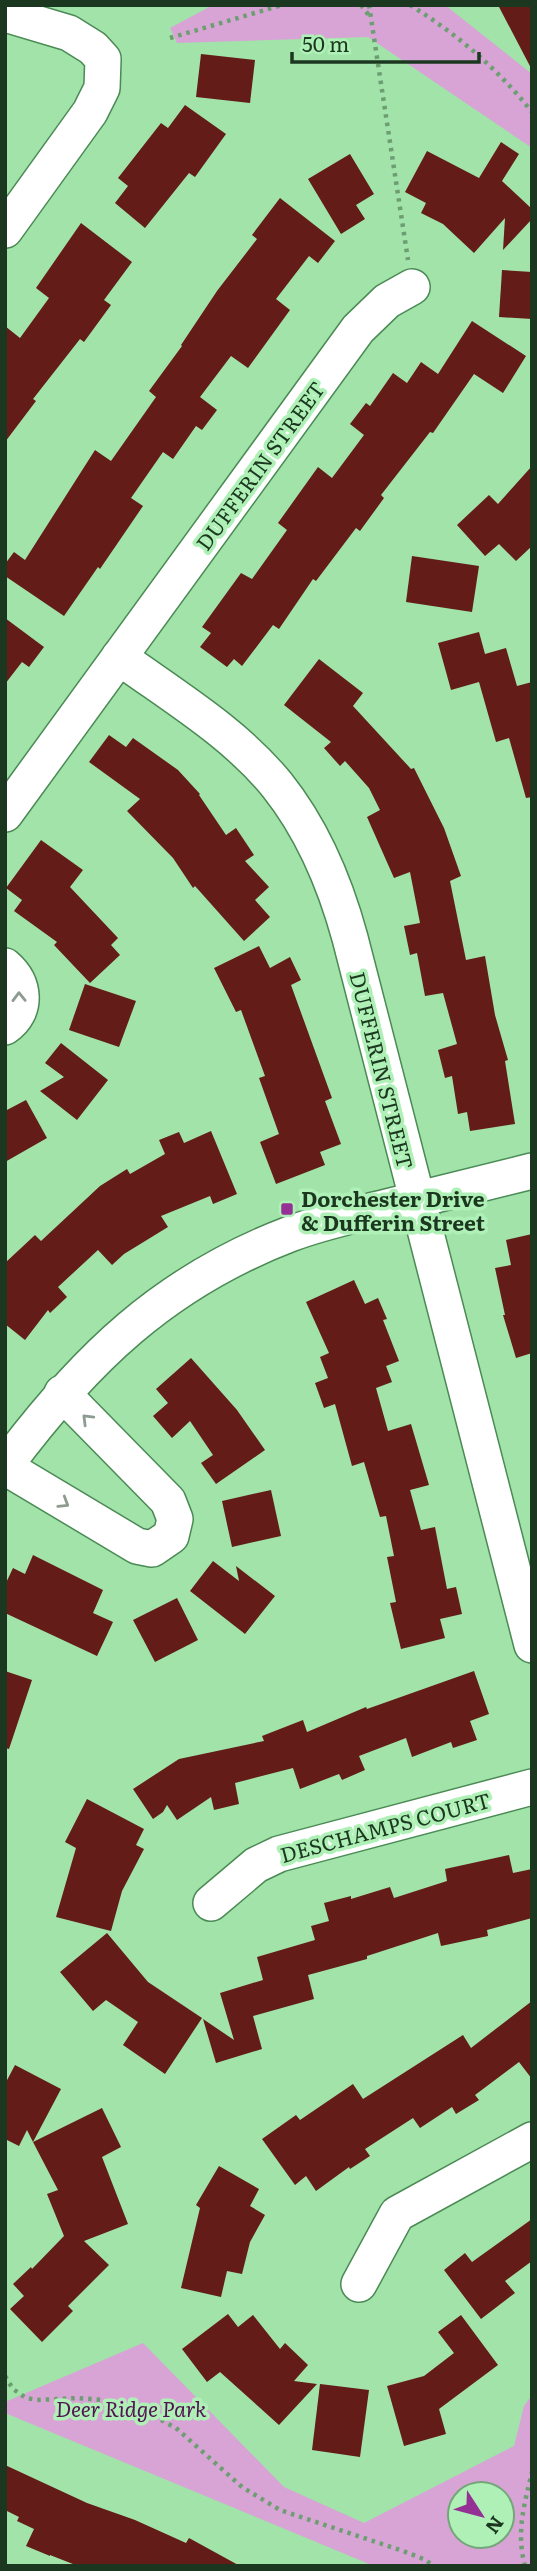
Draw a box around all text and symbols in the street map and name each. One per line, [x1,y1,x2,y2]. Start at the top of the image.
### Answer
scale bar [292,21,479,65]
text: 50 m [302,27,349,58]
street label: DUFFERIN STREET [187,374,331,556]
street label: DUFFERIN STREET [343,968,423,1172]
one-way arrow [11,991,27,1002]
place label: Dorchester Drive & Dufferin Street [301,1182,486,1237]
marker: Dorchester Drive & Dufferin Street [279,1201,295,1217]
one-way arrow [83,1414,96,1427]
one-way arrow [56,1494,69,1507]
street label: DESCHAMPS COURT [276,1783,494,1869]
park label: Deer Ridge Park [55,2392,207,2423]
north arrow [446,2480,516,2550]
text: N [480,2511,512,2540]

